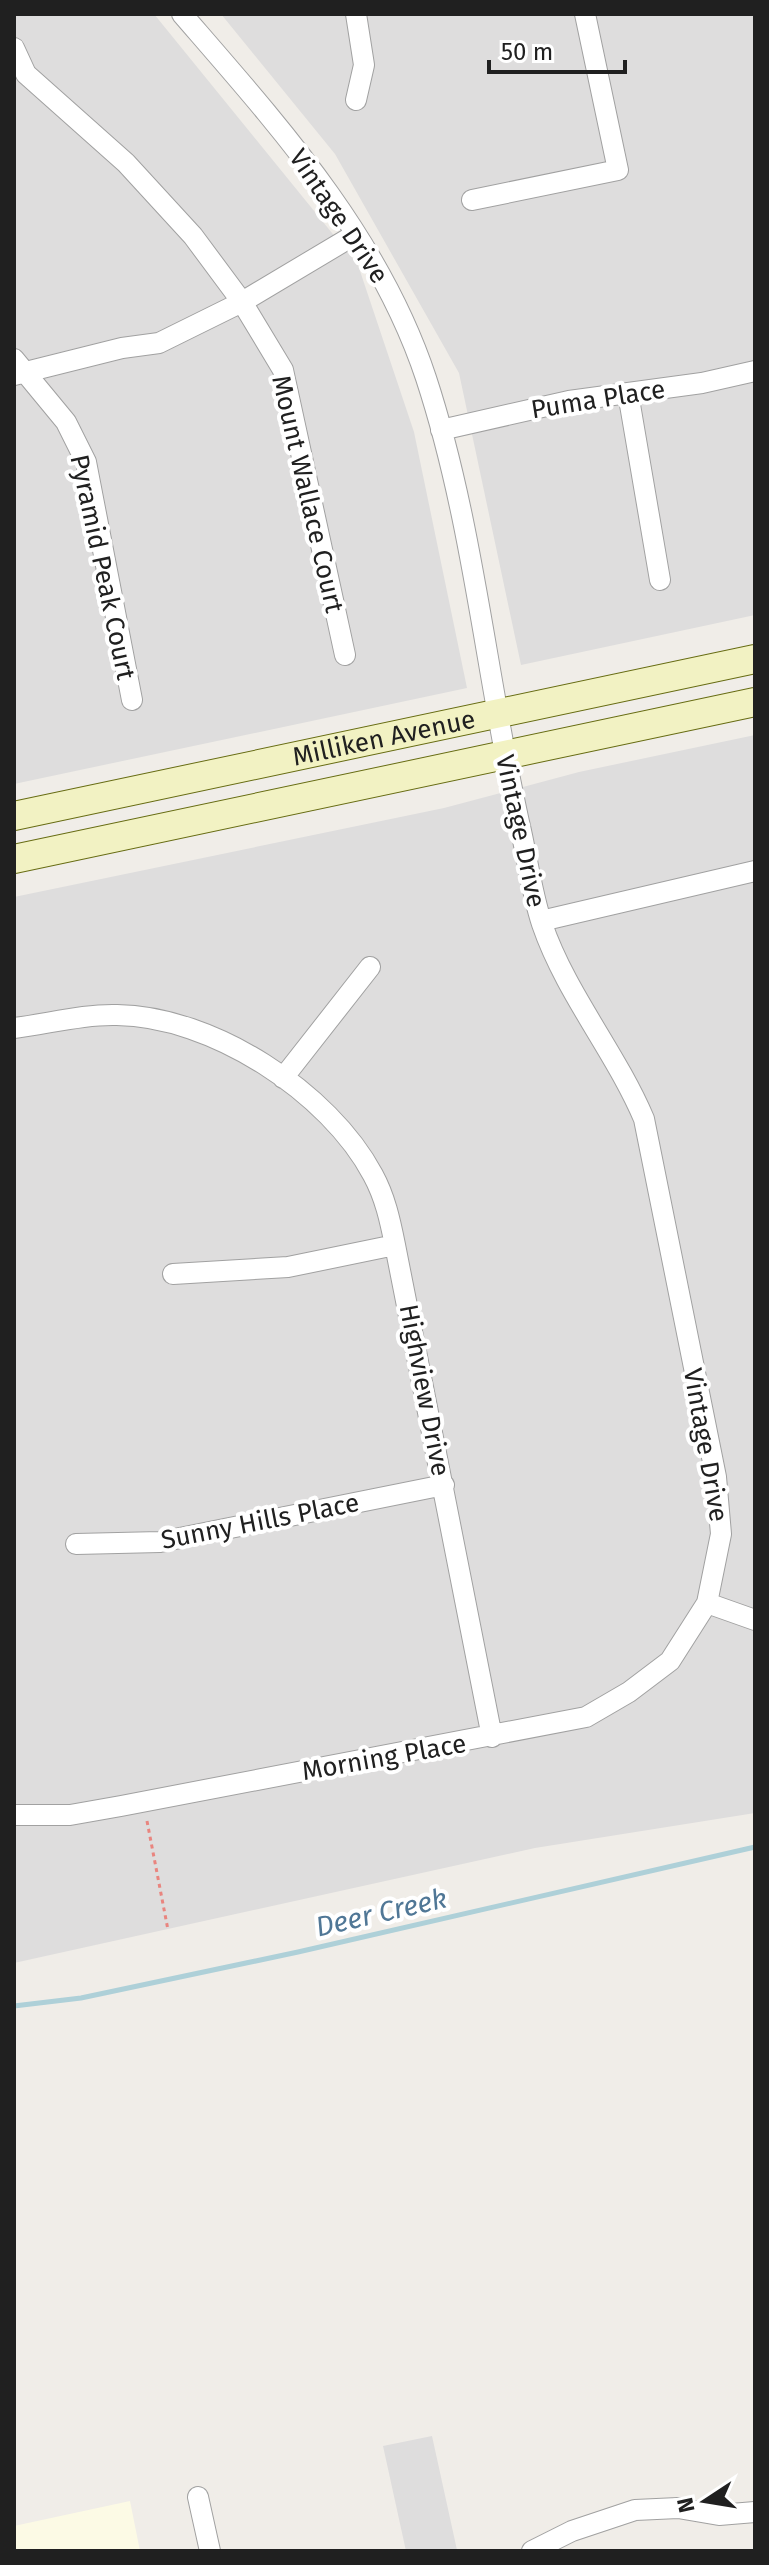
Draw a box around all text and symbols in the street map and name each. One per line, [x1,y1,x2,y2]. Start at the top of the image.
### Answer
scale bar [489,24,625,74]
text: 50 m [501,38,553,66]
street label: Vintage Drive [282,143,395,289]
street label: Mount Wallace Court [265,372,350,616]
street label: Puma Place [529,374,667,425]
street label: Pyramid Peak Court [63,452,142,683]
street label: Milliken Avenue [290,704,478,773]
street label: Vintage Drive [489,752,552,910]
street label: Highview Drive [393,1302,456,1479]
street label: Vintage Drive [677,1366,734,1524]
street label: Sunny Hills Place [158,1487,362,1556]
street label: Morning Place [300,1728,469,1787]
water label: Deer Creek [312,1881,450,1944]
north arrow [665,2461,745,2541]
text: N [671,2495,701,2515]

